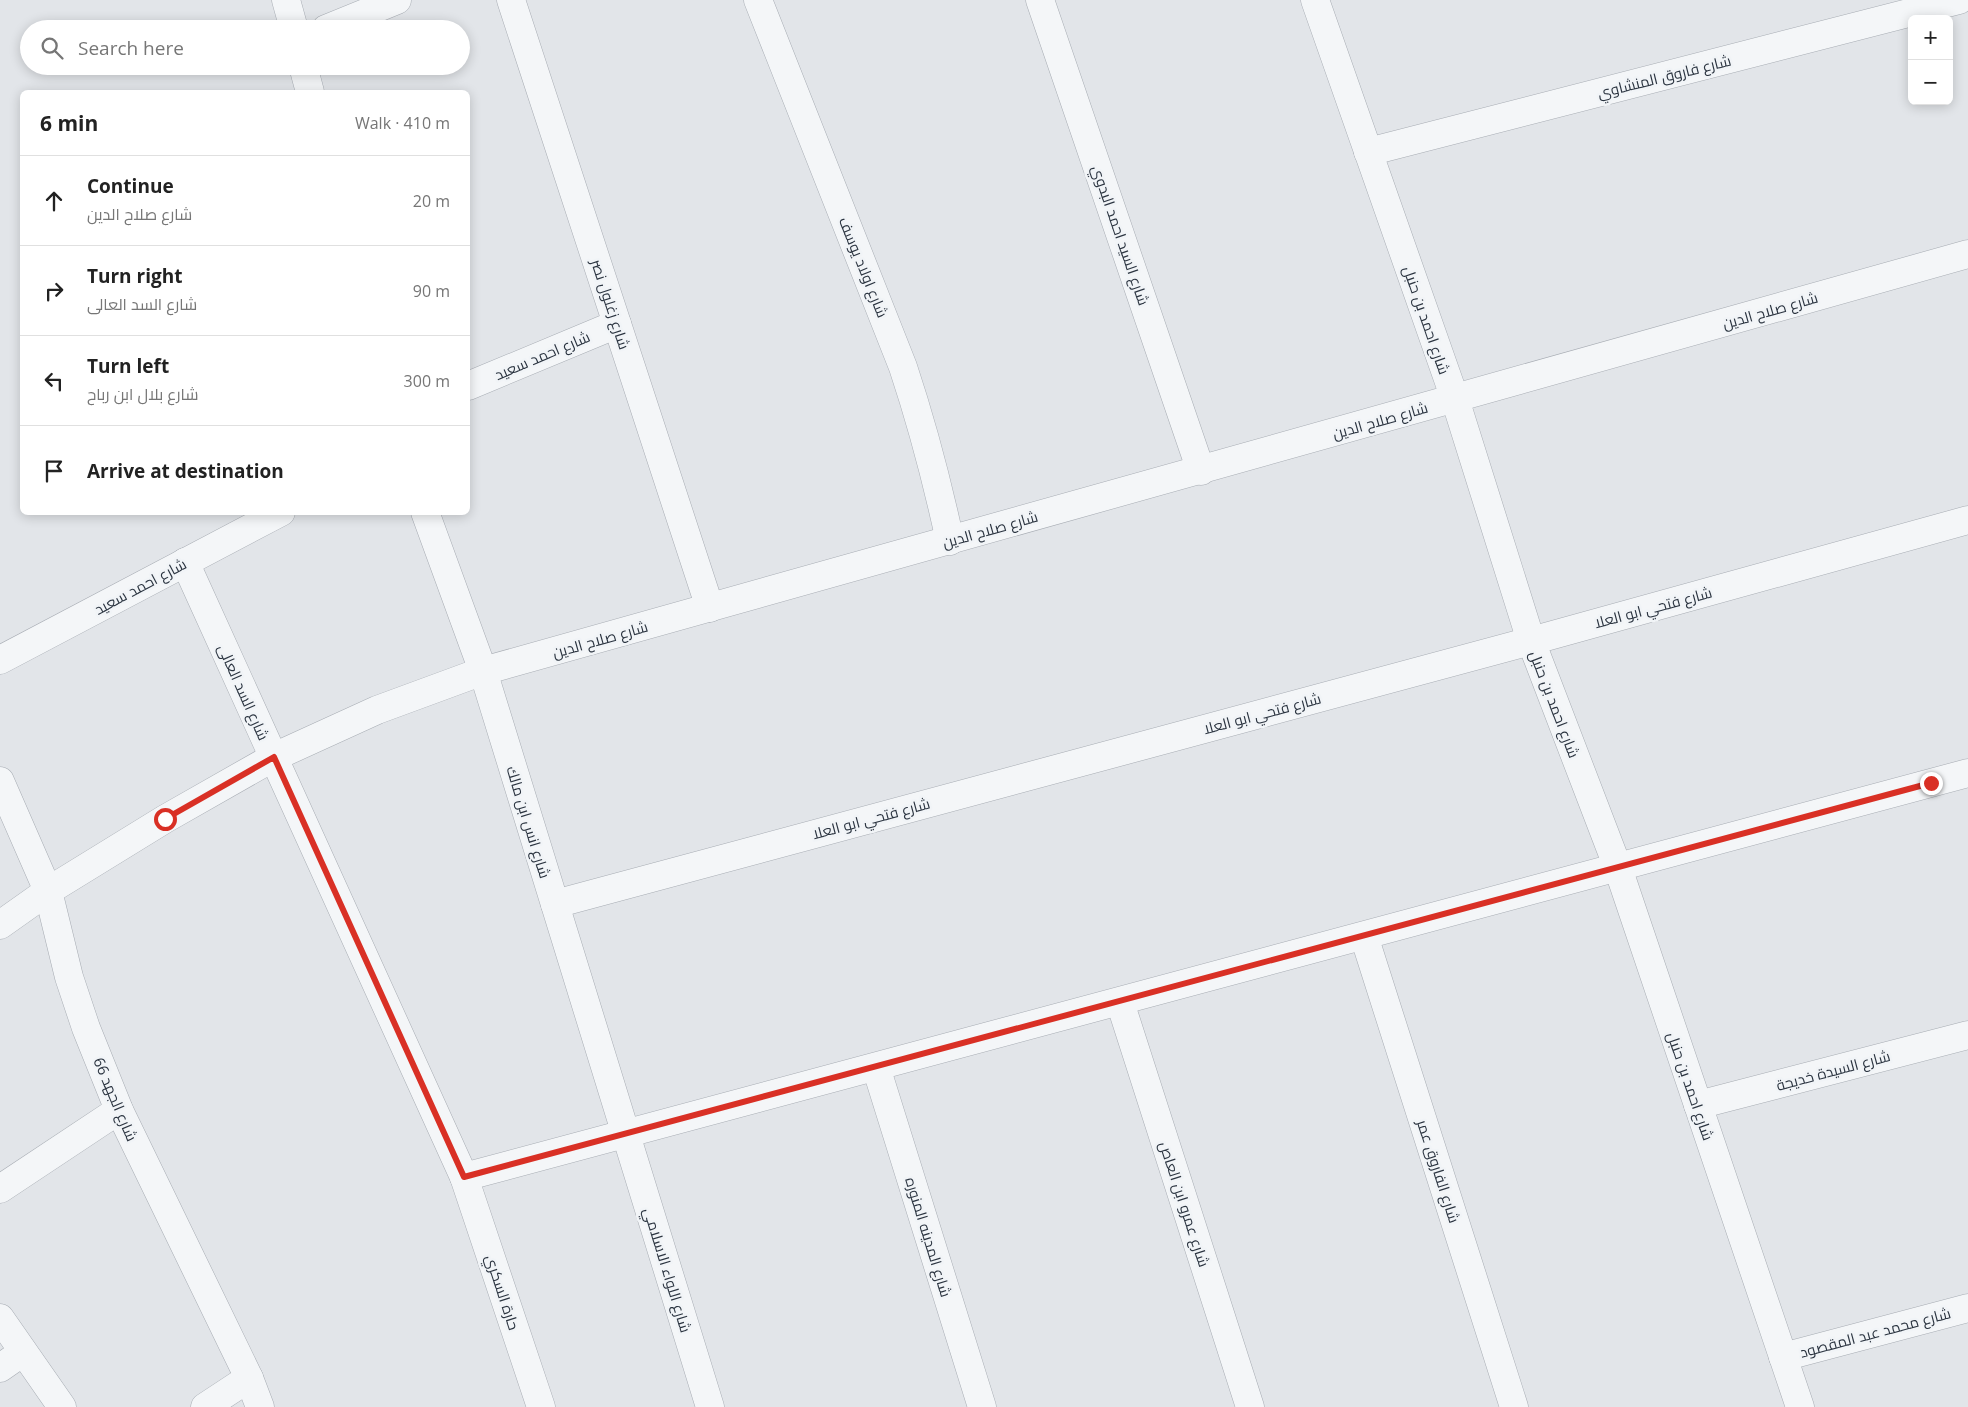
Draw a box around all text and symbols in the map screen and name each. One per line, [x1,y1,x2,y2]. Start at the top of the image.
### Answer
map controls [1908,15,1953,105]
button: + [1908,15,1953,60]
search box [20,20,470,75]
icon: search [38,34,66,62]
text: Search here [78,35,184,61]
street label: شارع فاروق المنشاوي [1595,50,1734,105]
button: − [1908,60,1953,105]
text: 6 min [40,109,98,137]
text: Walk · 410 m [355,112,450,134]
street label: شارع السيد احمد البدوي [1085,162,1154,309]
text: Continue [87,173,174,199]
icon: ahead [40,187,68,215]
text: 20 m [413,190,450,212]
text: شارع صلاح الدين [87,203,192,225]
street label: شارع اولاد يوسف [833,214,893,321]
street label: شارع زغلول نصر [585,255,635,352]
text: Turn right [87,263,182,289]
street label: شارع احمد بن حنبل [1397,263,1455,378]
icon: right [40,277,68,305]
text: 90 m [413,280,450,302]
street label: شارع صلاح الدين [1720,287,1821,335]
text: شارع السد العالى [87,293,197,315]
street label: شارع احمد سعيد [491,326,594,386]
text: Turn left [87,353,169,379]
icon: left [40,367,68,395]
text: 300 m [404,370,450,392]
text: شارع بلال ابن رباح [87,383,198,405]
street label: شارع صلاح الدين [1330,397,1431,445]
icon: arrive [40,457,68,485]
text: Arrive at destination [87,458,284,484]
street label: شارع صلاح الدين [940,506,1041,554]
street label: شارع احمد سعيد [90,553,191,620]
street label: شارع فتحي ابو العلا [1592,582,1715,635]
street label: شارع صلاح الدين [550,616,651,664]
street label: شارع السد العالى [212,641,274,744]
street label: شارع احمد بن حنبل [1523,647,1585,761]
street label: شارع فتحي ابو العلا [1201,688,1324,741]
street label: شارع انس ابن مالك [501,763,556,881]
route end [1920,772,1943,795]
street label: شارع فتحي ابو العلا [810,793,933,846]
route start [154,808,177,831]
street label: شارع احمد بن حنبل [1661,1029,1719,1144]
street label: شارع السيدة خديجة [1774,1045,1893,1097]
street label: شارع الجهد 66 [88,1054,143,1145]
street label: شارع الفاروق عمر [1411,1116,1465,1226]
street label: شارع عمرو ابن العاص [1153,1139,1215,1270]
street label: شارع المدينه المنوره [899,1175,957,1300]
street label: شارع اللواء الاسلامي [637,1205,697,1336]
street label: حارة السكري [479,1252,525,1333]
street label: شارع محمد عبد المقصود [1797,1302,1953,1364]

